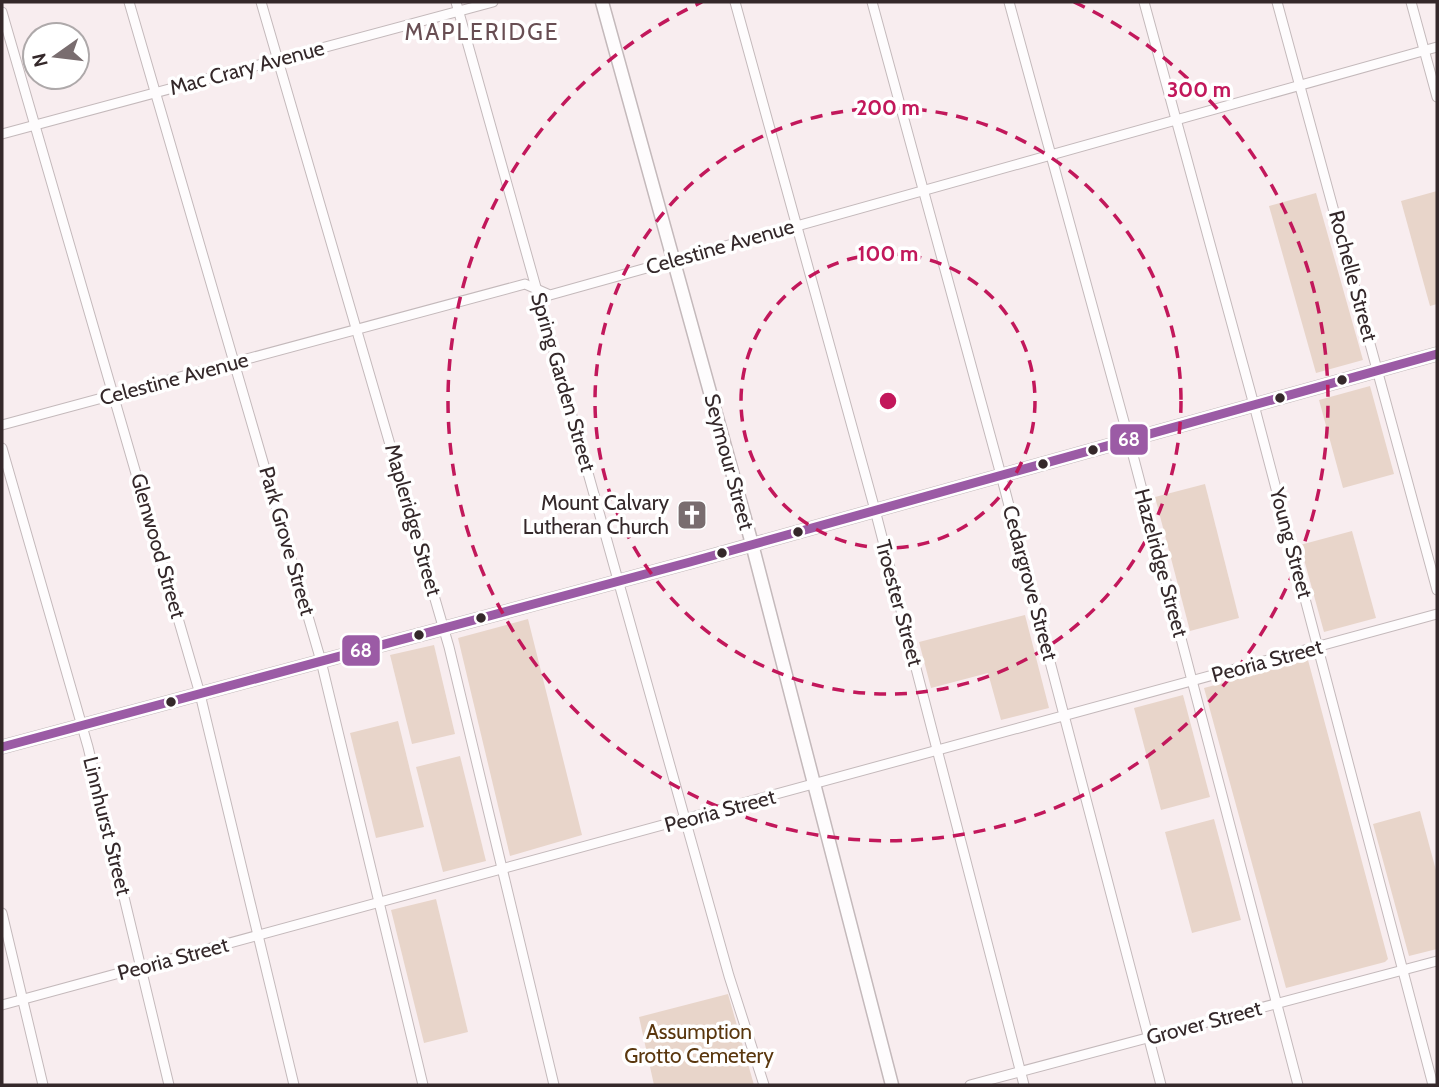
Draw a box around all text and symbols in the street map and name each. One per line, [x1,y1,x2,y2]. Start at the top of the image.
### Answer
district label: MAPLERIDGE [405,18,559,46]
north arrow [21,21,91,91]
street label: Mac Crary Avenue [167,35,327,100]
text: N [27,51,53,69]
text: 300 m [1167,77,1231,102]
text: 200 m [856,95,920,120]
street label: Rochelle Street [1324,208,1383,344]
street label: Celestine Avenue [643,213,797,280]
text: 100 m [858,241,918,266]
street label: Spring Garden Street [526,289,601,474]
street label: Celestine Avenue [97,347,251,410]
unlabelled marker [1335,373,1349,387]
centre of rings [876,389,900,413]
street label: Seymour Street [699,391,760,533]
unlabelled marker [1273,391,1287,405]
line badge: 68 [1109,423,1149,456]
text: 68 [1118,428,1140,451]
street label: Mapleridge Street [380,441,447,599]
unlabelled marker [1086,443,1100,457]
unlabelled marker [1036,457,1050,471]
street label: Park Grove Street [254,463,321,618]
street label: Glenwood Street [126,470,191,621]
street label: Young Street [1264,484,1318,601]
street label: Hazelridge Street [1130,486,1193,640]
place label: Mount Calvary Lutheran Church [523,490,669,539]
church icon: Mount Calvary Lutheran Church [675,498,709,532]
street label: Cedargrove Street [998,503,1063,663]
unlabelled marker [791,525,805,539]
street label: Troester Street [871,537,928,669]
unlabelled marker [715,546,729,560]
unlabelled marker [474,611,488,625]
unlabelled marker [412,628,426,642]
line badge: 68 [341,634,381,667]
street label: Peoria Street [1209,634,1325,687]
text: 68 [350,639,372,662]
unlabelled marker [164,695,178,709]
street label: Linnhurst Street [78,754,137,898]
street label: Peoria Street [662,784,778,837]
street label: Peoria Street [115,932,231,985]
street label: Grover Street [1144,995,1264,1050]
park label: Assumption Grotto Cemetery [624,1019,774,1068]

